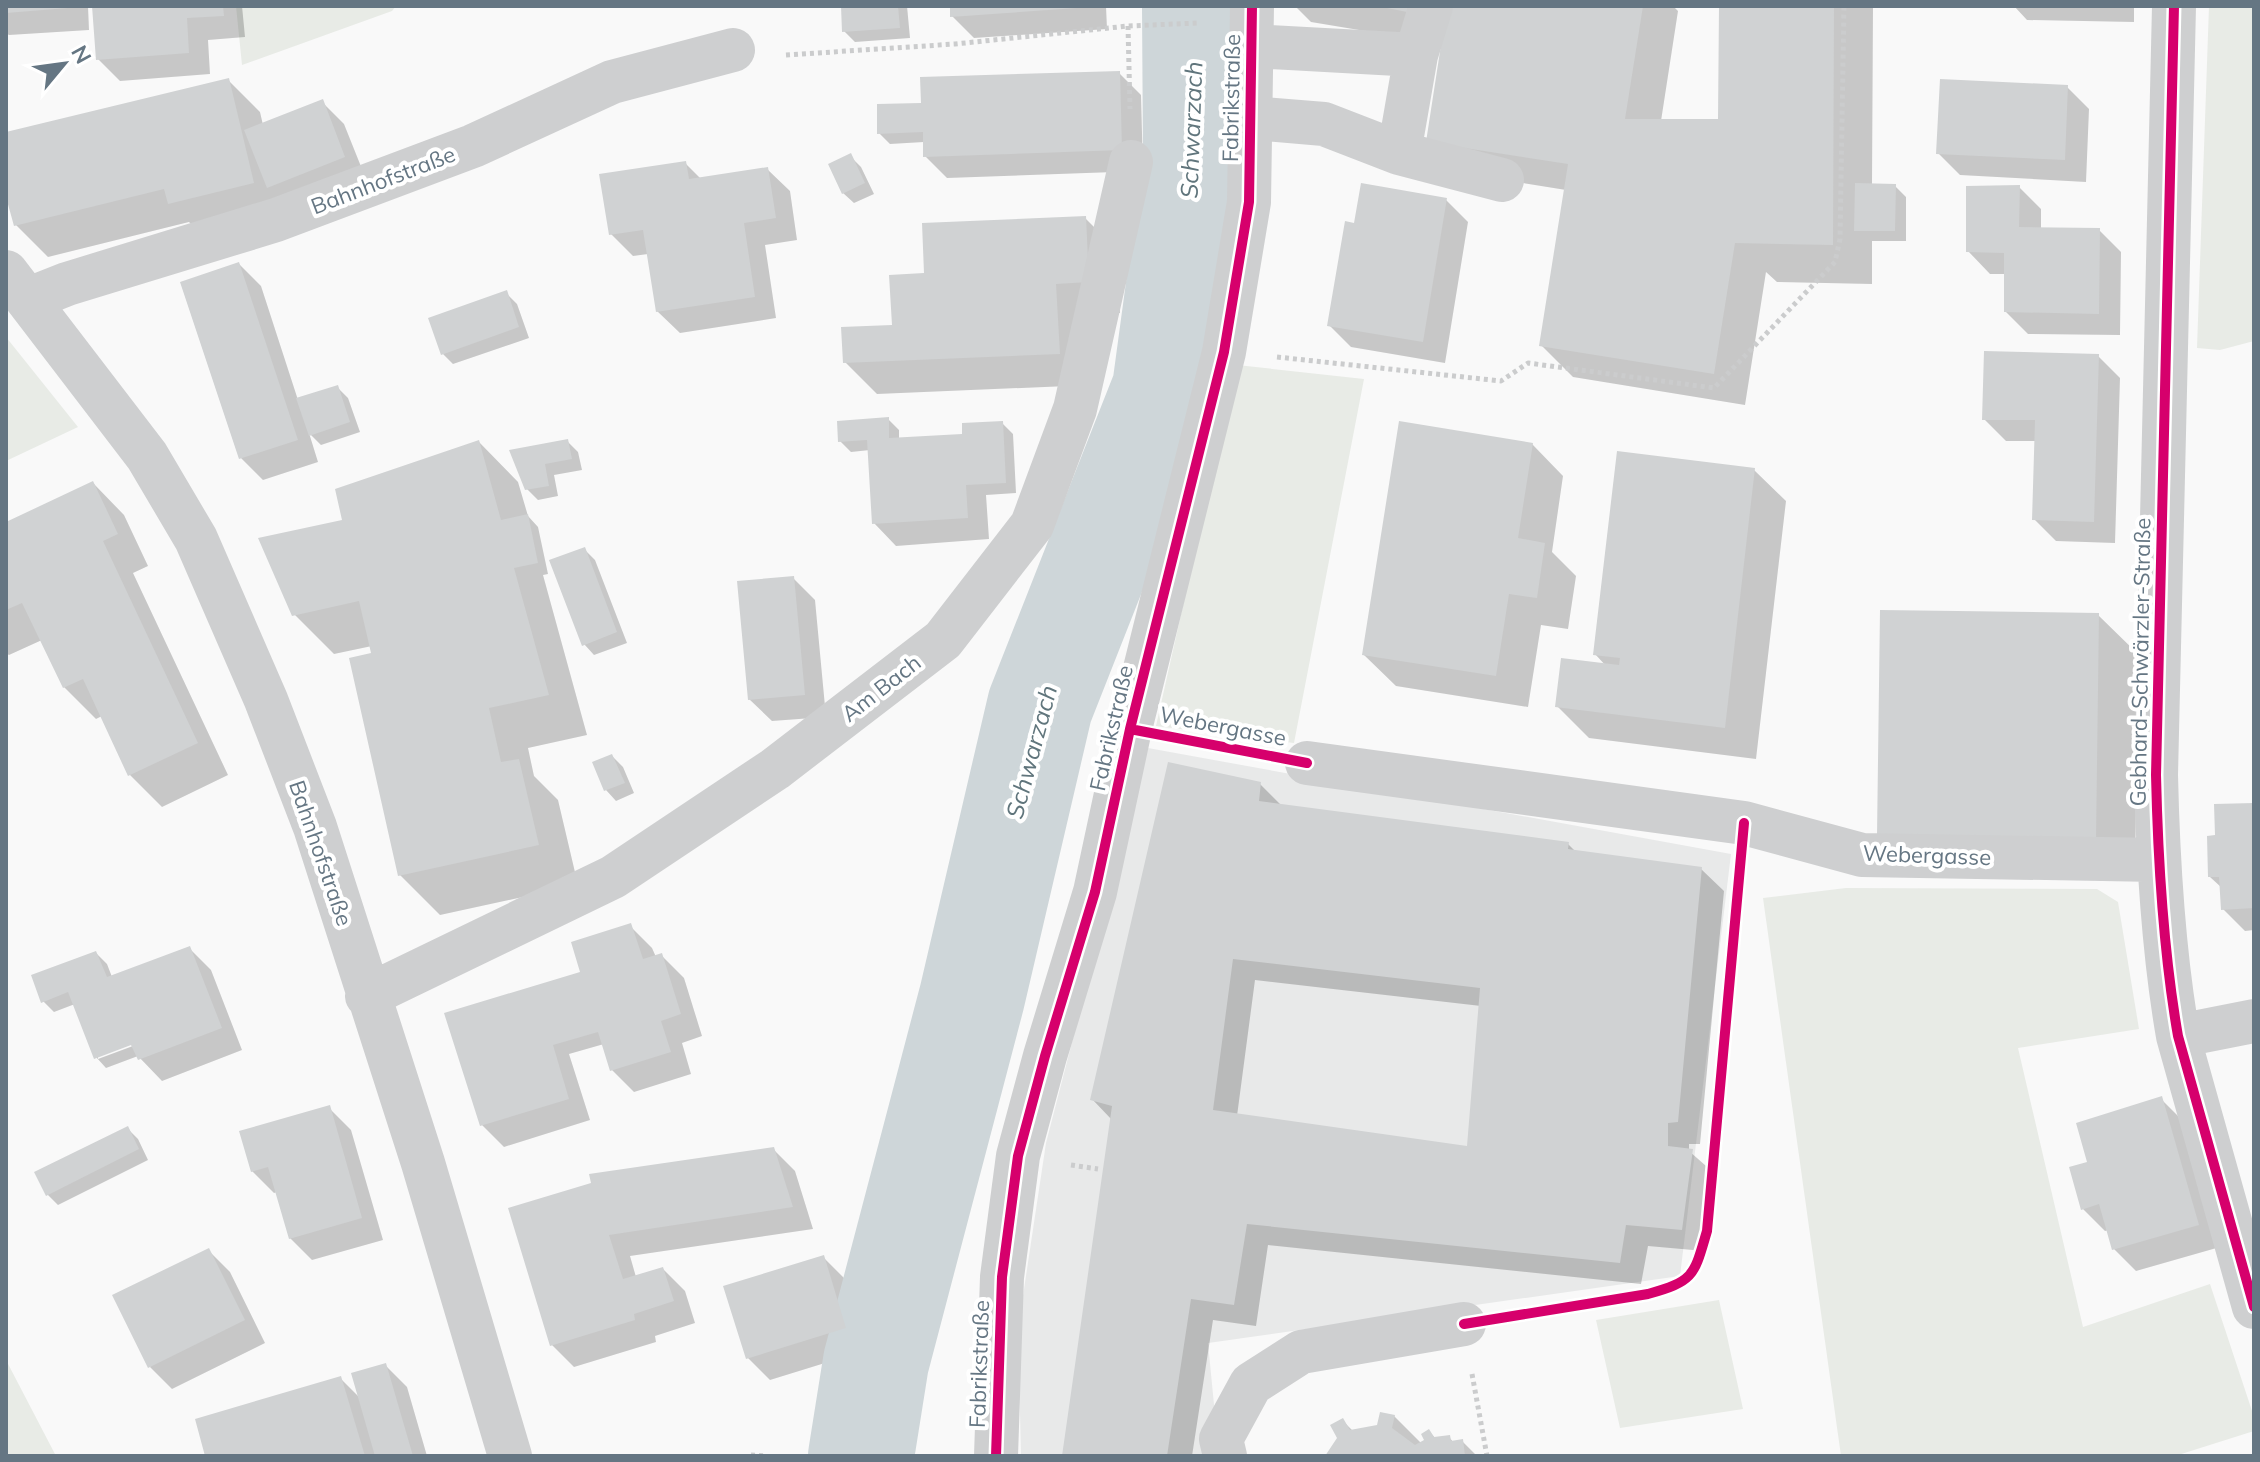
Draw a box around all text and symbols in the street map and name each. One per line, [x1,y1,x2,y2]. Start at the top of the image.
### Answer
north arrow [24,24,104,104]
street label: Fabrikstraße [1216,34,1246,162]
text: N [65,40,98,68]
water label: Schwarzach [1174,61,1208,199]
street label: Bahnhofstraße [307,140,459,220]
street label: Gebhard-Schwärzler-Straße [2123,518,2157,806]
street label: Am Bach [836,648,926,728]
street label: Fabrikstraße [1083,662,1139,794]
water label: Schwarzach [999,682,1063,822]
street label: Webergasse [1157,700,1289,752]
street label: Bahnhofstraße [283,777,359,929]
street label: Webergasse [1862,839,1992,871]
street label: Fabrikstraße [963,1299,995,1429]

